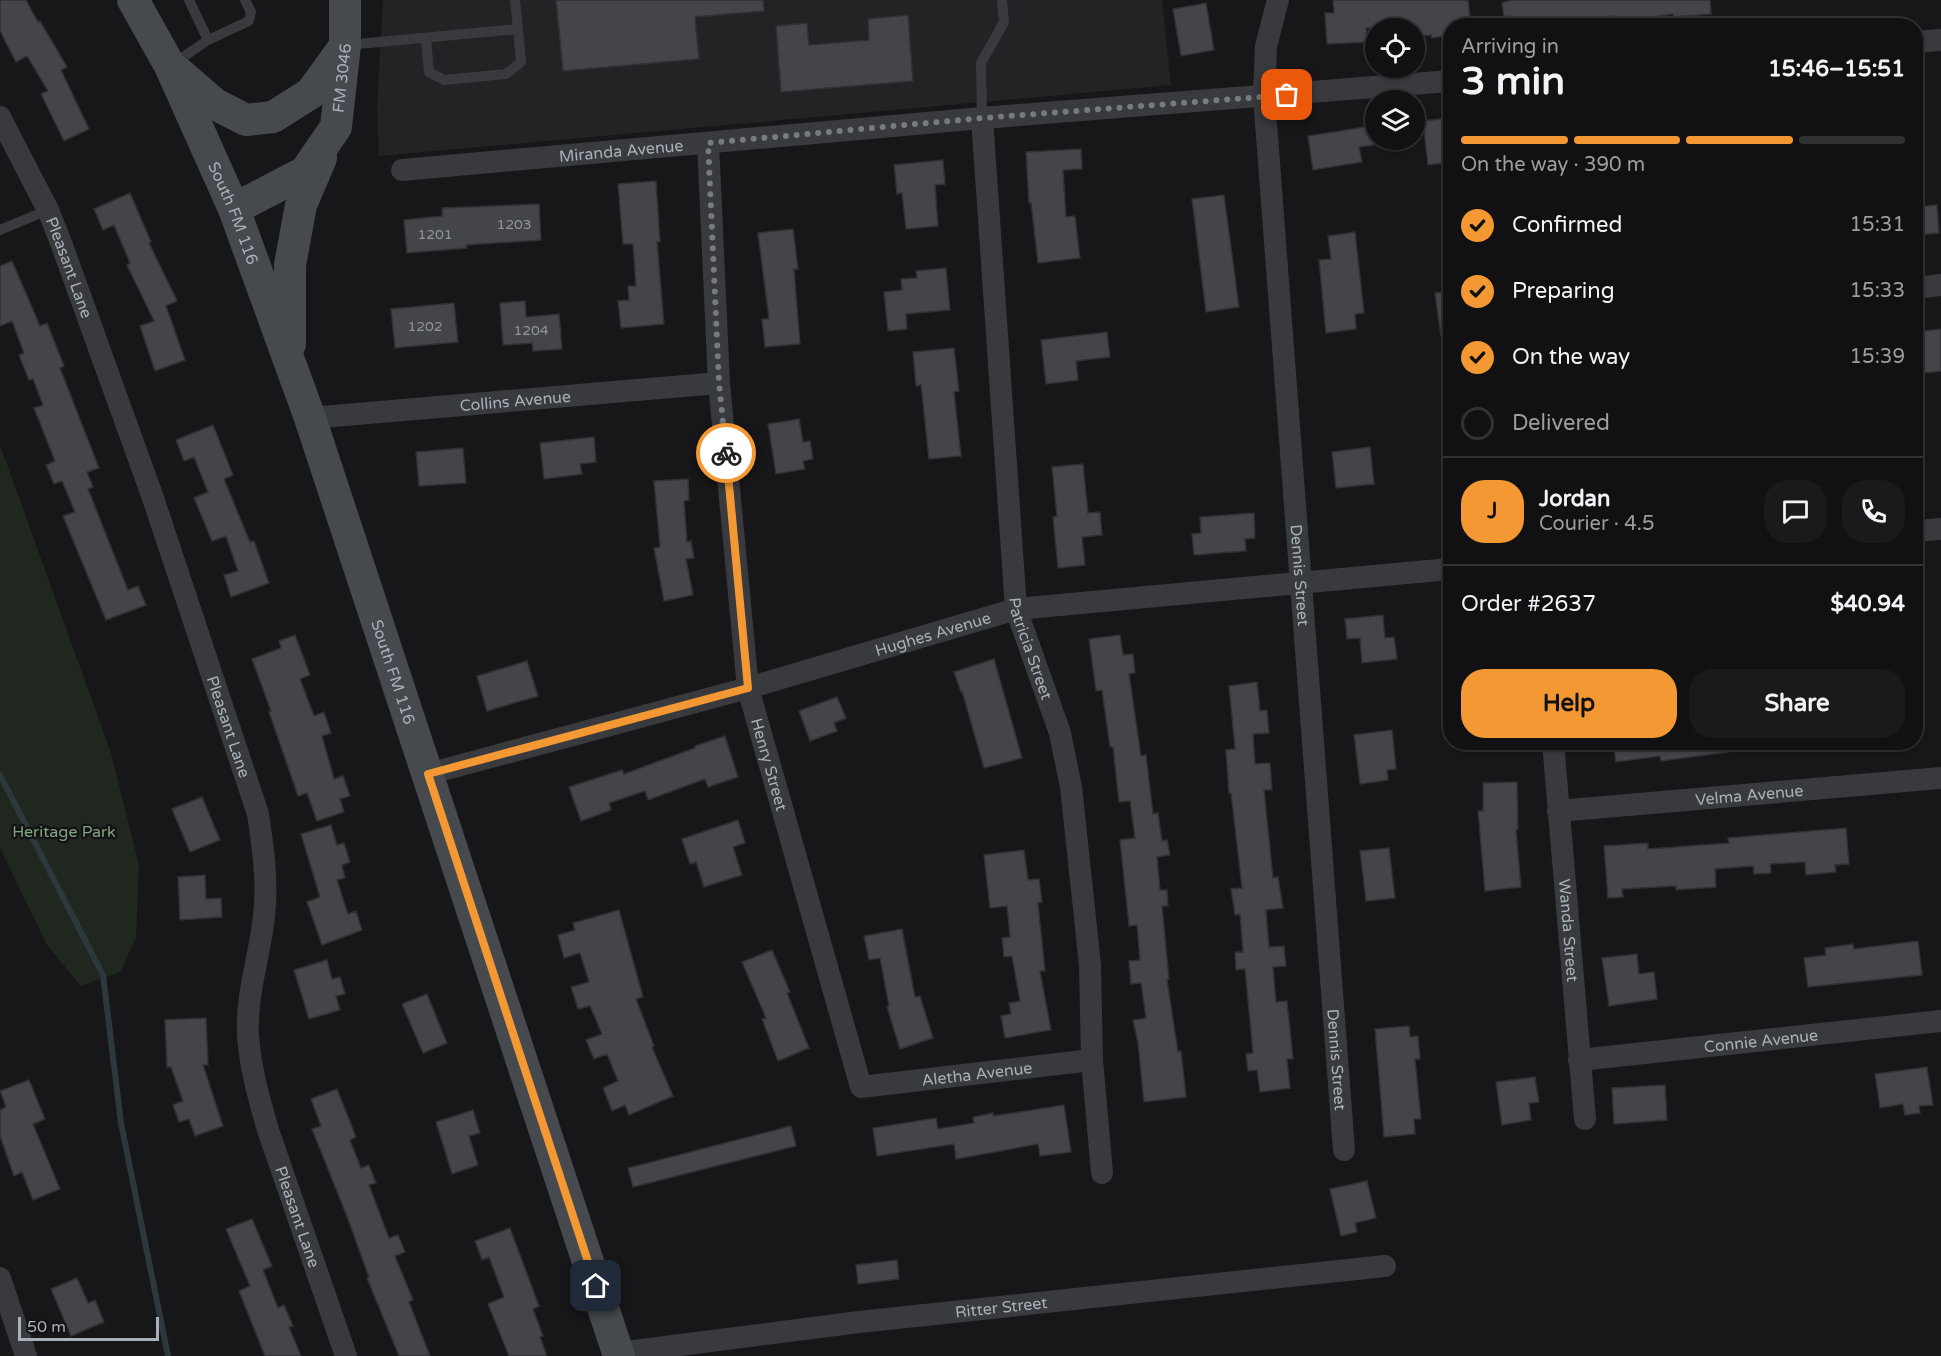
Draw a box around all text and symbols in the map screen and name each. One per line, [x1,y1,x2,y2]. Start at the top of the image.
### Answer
map controls [1365,18,1425,150]
button: locate [1365,18,1425,78]
text: Arriving in [1461,35,1559,59]
street label: FM 3046 [329,42,356,114]
text: 15:46–15:51 [1768,56,1905,82]
text: 3 min [1461,58,1565,105]
pin [1261,69,1312,120]
icon: bag [1270,78,1303,111]
button: layers [1365,90,1425,150]
street label: Miranda Avenue [558,136,684,167]
text: On the way · 390 m [1461,153,1645,177]
street label: South FM 116 [203,159,262,267]
icon: check [1461,209,1494,242]
text: Confirmed [1512,212,1622,238]
text: 15:31 [1850,213,1905,237]
street label: Pleasant Lane [41,214,96,321]
house number: 1203 [496,216,532,233]
house number: 1201 [417,226,453,243]
icon: check [1461,275,1494,308]
text: Preparing [1512,278,1615,304]
text: 15:33 [1850,279,1905,303]
house number: 1202 [407,318,443,335]
house number: 1204 [513,322,549,339]
icon: check [1461,341,1494,374]
text: On the way [1512,344,1630,370]
text: 15:39 [1850,345,1905,369]
street label: Collins Avenue [459,387,572,416]
text: Delivered [1512,410,1610,436]
courier [696,423,756,483]
icon: bike [710,437,743,470]
button: chat [1764,480,1827,543]
button: phone [1842,480,1905,543]
text: Jordan [1539,486,1610,512]
text: J [1487,498,1498,524]
text: Courier · 4.5 [1539,512,1654,536]
street label: Dennis Street [1285,524,1313,627]
text: Order #2637 [1461,591,1596,617]
text: $40.94 [1830,591,1905,617]
street label: Patricia Street [1004,597,1056,702]
street label: Hughes Avenue [873,608,993,661]
street label: South FM 116 [366,617,419,727]
button: Help [1461,669,1677,738]
button: Share [1689,669,1905,738]
street label: Pleasant Lane [202,673,254,780]
street label: Henry Street [746,716,791,813]
street label: Velma Avenue [1694,781,1804,810]
park label: Heritage Park [12,822,116,842]
street label: Wanda Street [1554,878,1582,983]
street label: Dennis Street [1322,1008,1350,1111]
street label: Connie Avenue [1703,1025,1819,1057]
street label: Aletha Avenue [921,1058,1033,1091]
street label: Pleasant Lane [270,1164,324,1271]
pin [570,1260,621,1311]
icon: home [579,1269,612,1302]
street label: Ritter Street [954,1293,1048,1323]
scale bar [18,1314,159,1342]
text: 50 m [27,1317,66,1337]

